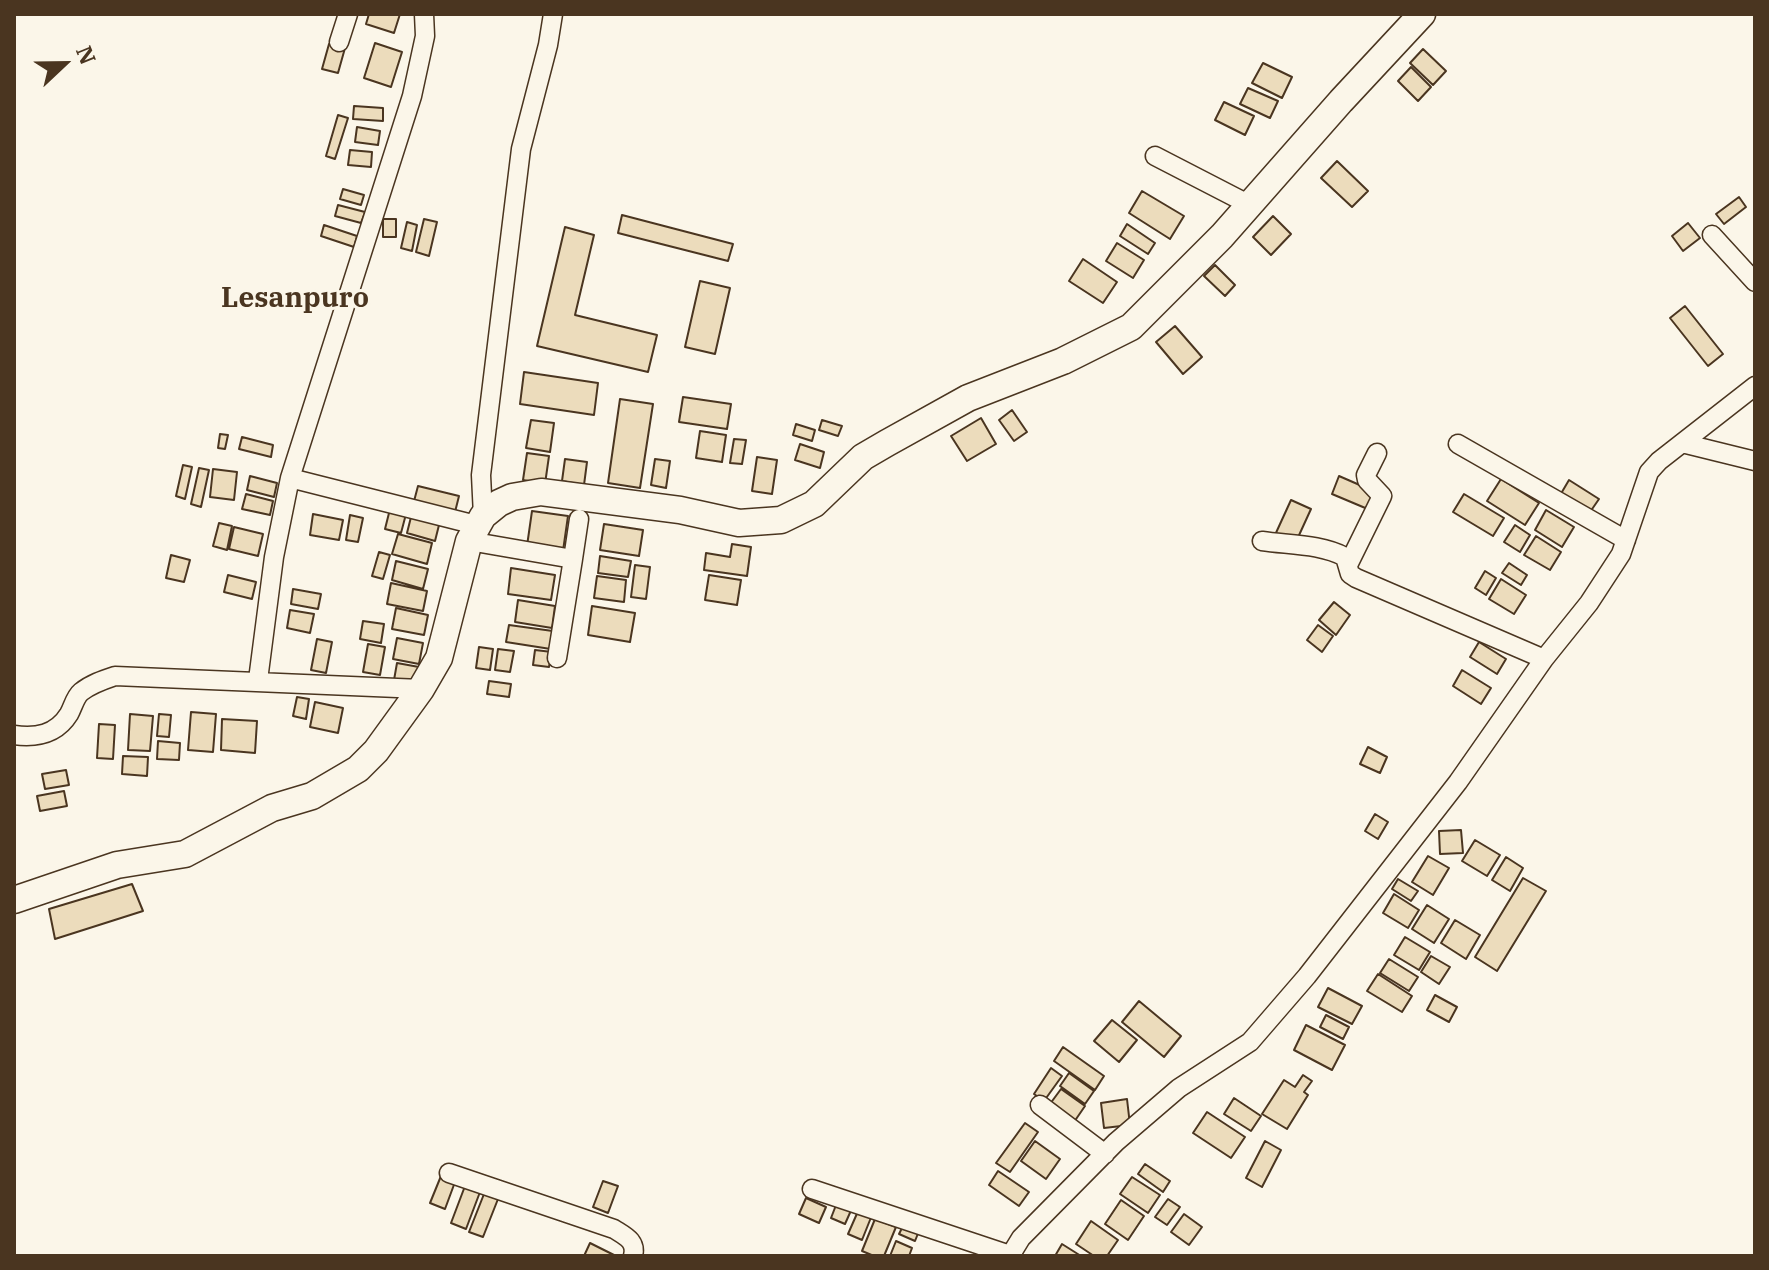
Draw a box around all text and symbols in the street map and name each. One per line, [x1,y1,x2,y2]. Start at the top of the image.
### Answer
north arrow [24,24,104,104]
text: N [70,41,103,68]
district label: Lesanpuro [221,282,369,316]

